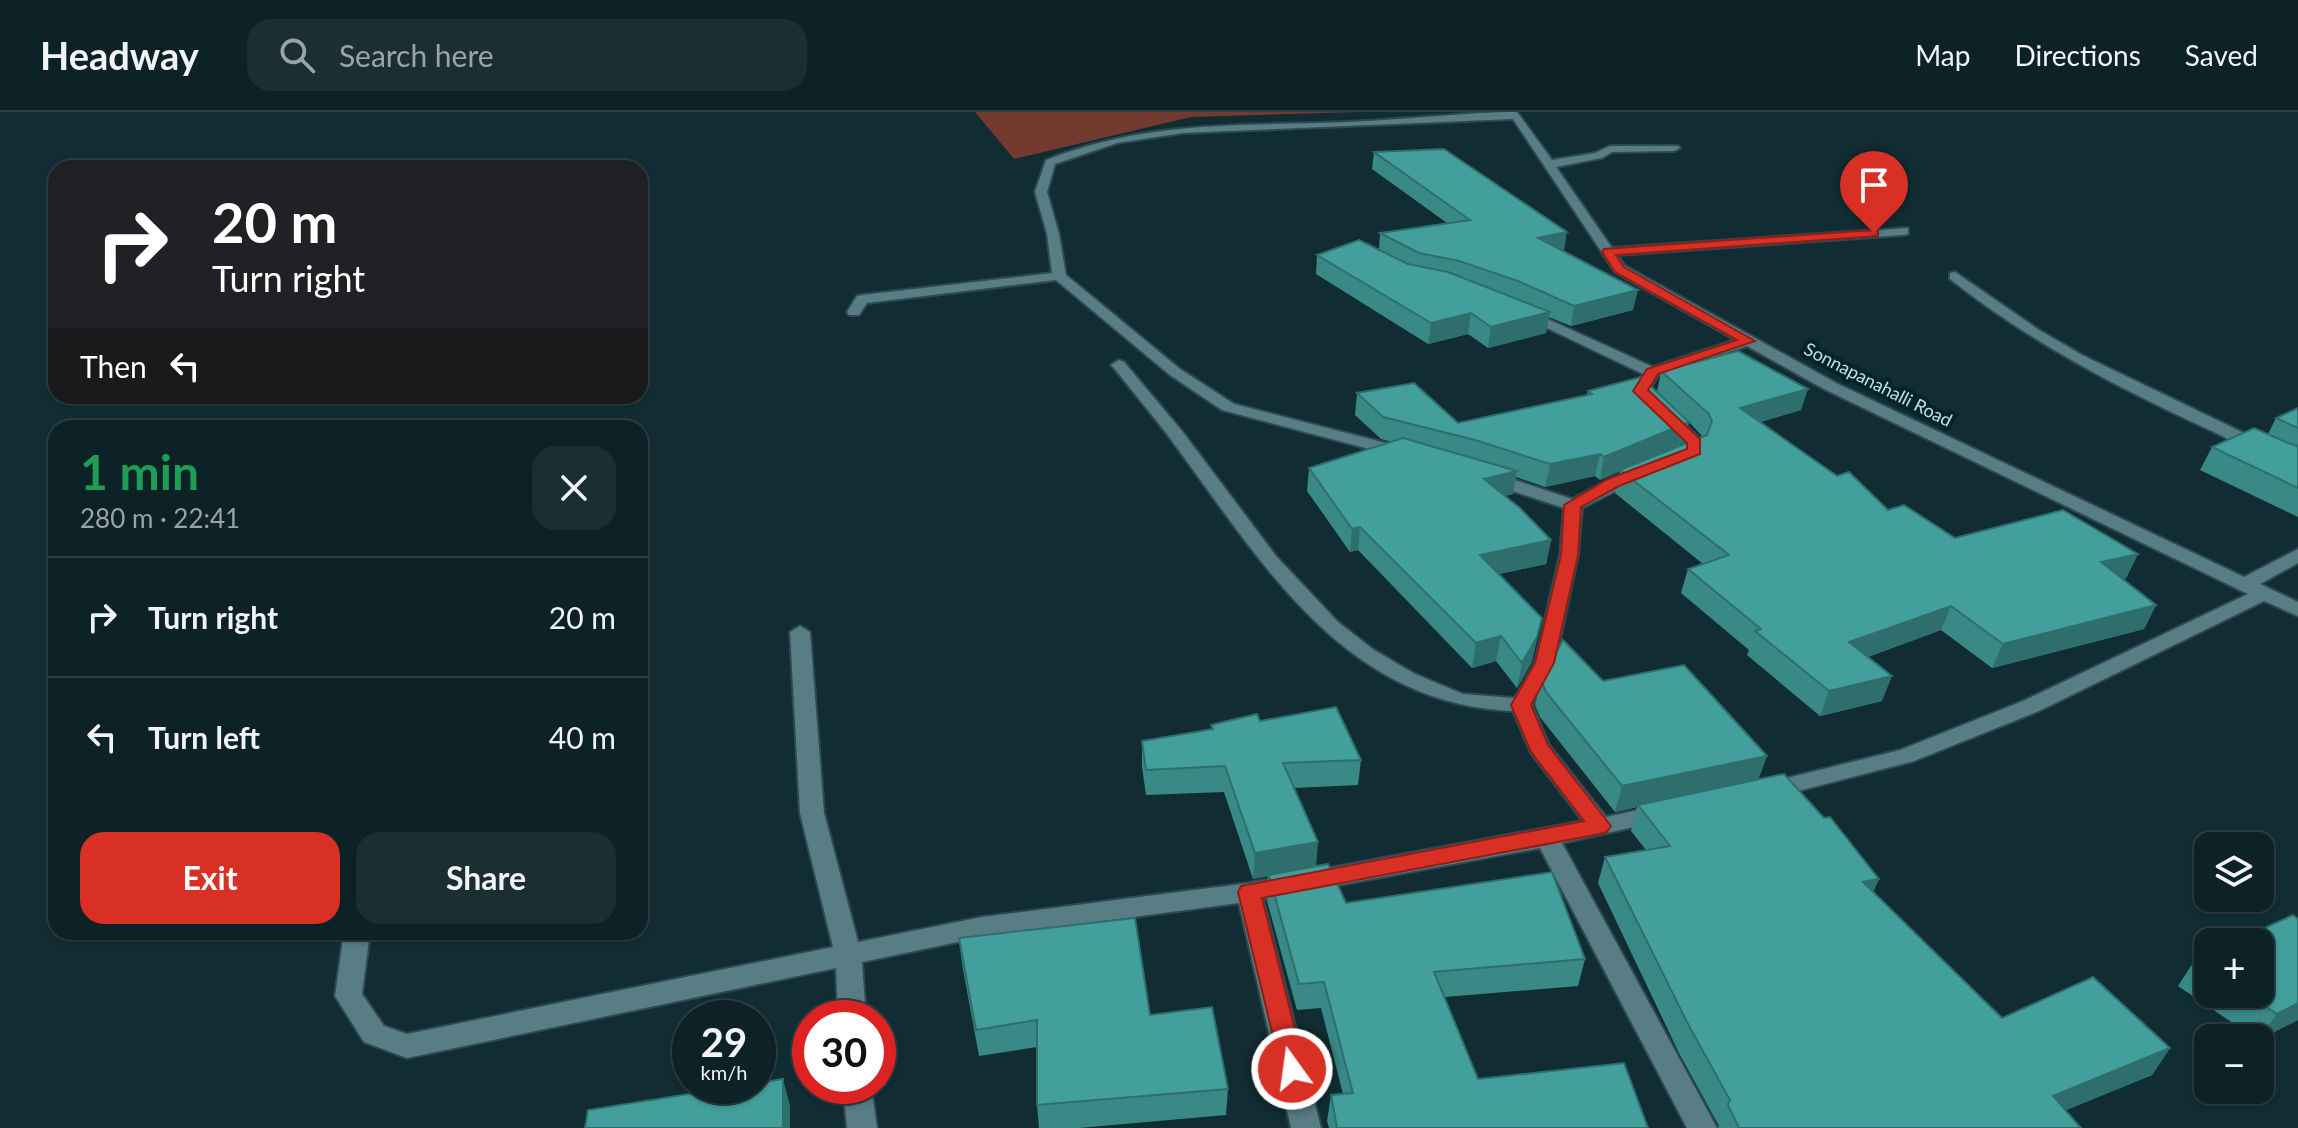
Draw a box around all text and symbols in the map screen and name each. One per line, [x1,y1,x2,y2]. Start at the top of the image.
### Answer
search box [247,19,807,91]
text: Headway [40,32,199,78]
icon: search [275,33,319,77]
text: Search here [339,37,494,73]
text: Map [1915,38,1970,72]
text: Directions [2014,38,2141,72]
text: Saved [2185,38,2258,72]
pin [1840,151,1908,233]
icon: arrive [1852,163,1896,207]
text: 20 m [212,188,337,255]
icon: right [80,192,184,296]
text: Turn right [212,256,365,300]
street label: Sonnapanahalli Road [1801,337,1956,431]
icon: left [163,344,207,388]
text: Then [80,348,147,384]
text: 1 min [80,443,199,500]
button: close [532,446,616,530]
text: 280 m · 22:41 [80,502,240,534]
icon: right [80,595,124,639]
text: Turn right [148,599,278,635]
text: 20 m [549,599,616,635]
icon: left [80,715,124,759]
text: Turn left [148,719,260,755]
text: 40 m [549,719,616,755]
button: Exit [80,832,340,924]
button: Share [356,832,616,924]
map controls [2194,832,2274,1104]
button: layers [2194,832,2274,912]
button: + [2194,928,2274,1008]
speed limit sign: 30 [792,1000,896,1104]
text: 29 [701,1018,747,1066]
button: − [2194,1024,2274,1104]
position arrow [1250,1027,1334,1111]
text: km/h [701,1060,747,1084]

